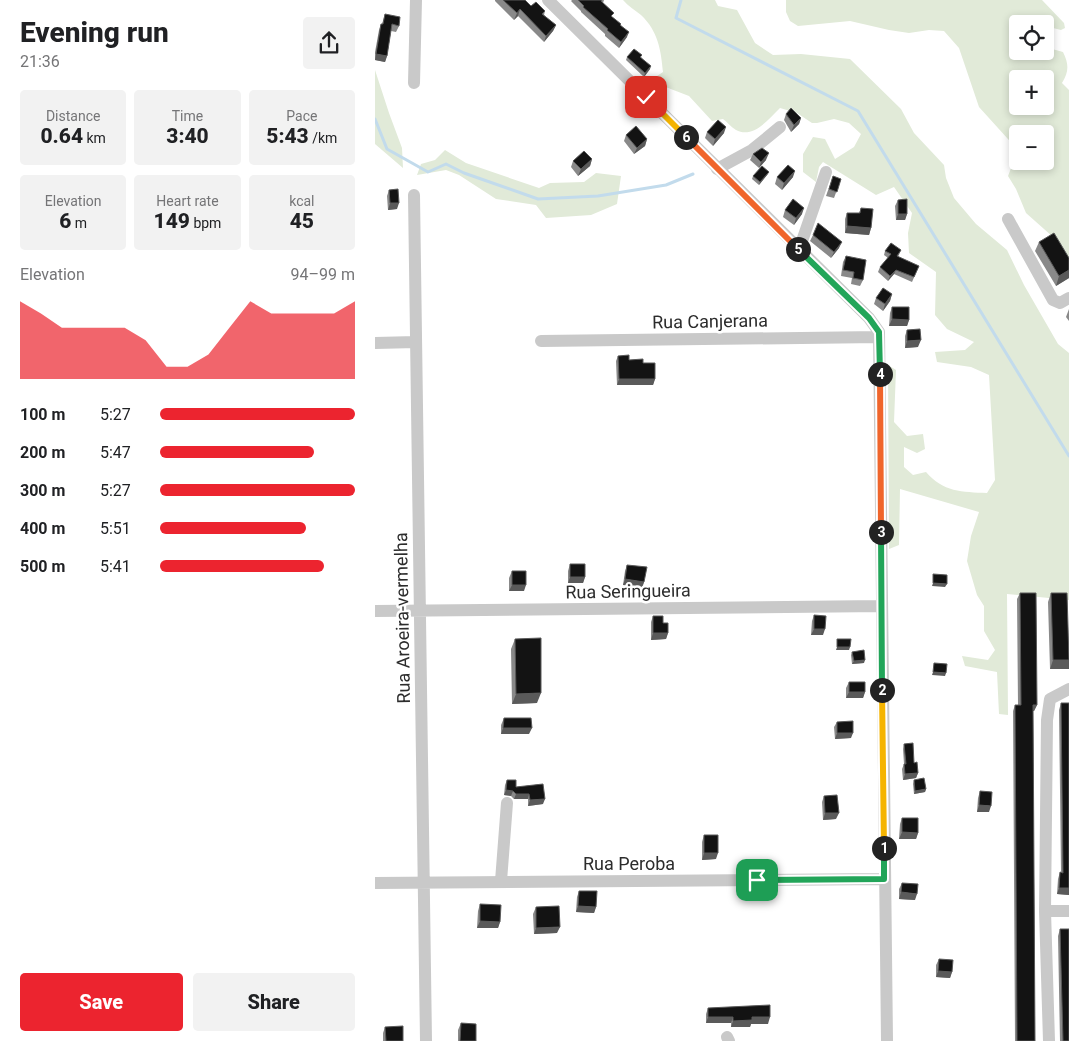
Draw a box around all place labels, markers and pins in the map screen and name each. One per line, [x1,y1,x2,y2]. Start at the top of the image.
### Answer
pin [625,76,667,118]
pin: 6 [673,124,699,150]
pin: 5 [785,236,811,262]
pin: 4 [867,362,893,386]
pin: 3 [869,520,893,544]
pin: 2 [869,678,895,702]
pin: 1 [871,836,897,860]
pin [736,859,778,901]

